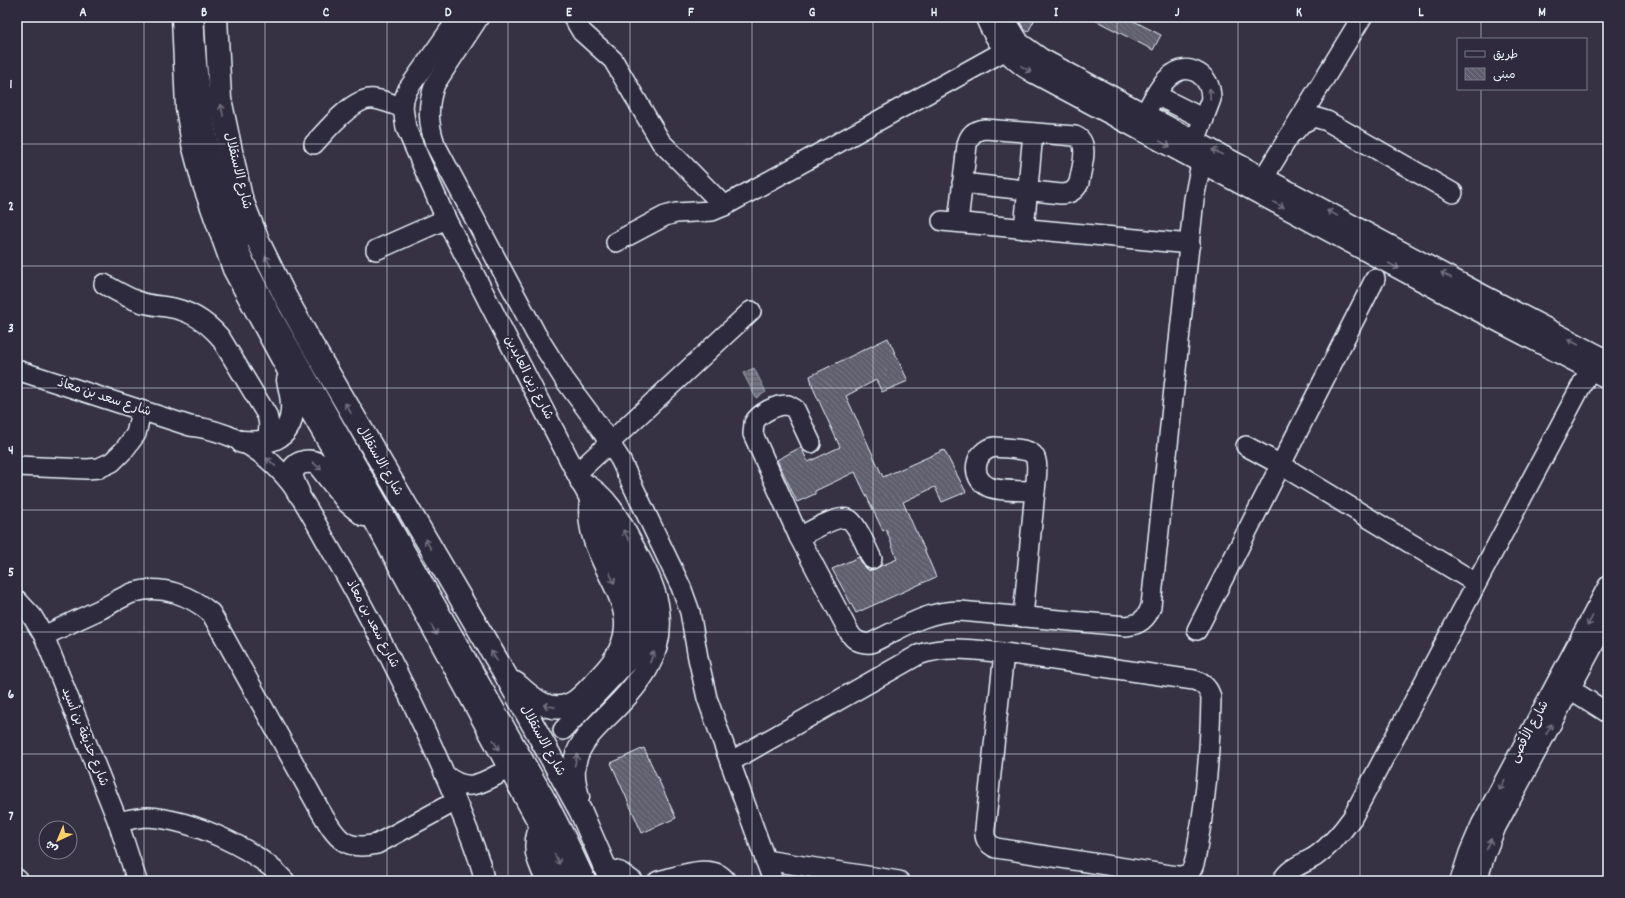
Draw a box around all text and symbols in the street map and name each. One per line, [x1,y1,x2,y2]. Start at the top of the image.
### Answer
text: A [79,4,87,23]
text: B [201,4,207,23]
text: C [323,4,330,23]
text: D [445,4,452,23]
text: E [566,4,573,23]
text: F [688,4,694,23]
text: G [809,4,816,23]
text: H [931,4,938,23]
text: I [1054,4,1059,23]
text: J [1175,4,1180,23]
text: K [1296,4,1302,23]
text: L [1418,4,1424,23]
text: M [1538,4,1546,23]
legend [1457,38,1587,90]
text: طريق [1493,47,1518,64]
one-way arrow [1020,64,1031,73]
text: مبنى [1493,67,1516,84]
text: 1 [10,76,13,95]
one-way arrow [1207,88,1214,101]
one-way arrow [218,104,226,117]
street label: شارع الاستقلال [218,131,256,211]
one-way arrow [1158,140,1170,148]
one-way arrow [1211,148,1223,155]
text: 2 [8,198,14,217]
one-way arrow [1273,201,1285,209]
one-way arrow [1326,209,1338,217]
one-way arrow [264,255,271,267]
one-way arrow [1388,263,1400,271]
one-way arrow [1440,271,1452,278]
text: 3 [8,320,14,339]
street label: شارع زين العابدين [499,333,557,423]
one-way arrow [1568,338,1580,345]
street label: شارع سعد بن معاذ [55,374,153,422]
one-way arrow [343,402,351,414]
street label: شارع الاستقلال [351,422,407,500]
text: 4 [8,442,14,461]
one-way arrow [266,457,276,467]
one-way arrow [312,461,323,470]
one-way arrow [622,529,630,541]
one-way arrow [423,538,431,550]
text: 5 [8,564,14,583]
one-way arrow [608,571,616,583]
street label: شارع سعد بن معاذ [341,576,403,672]
one-way arrow [1585,614,1593,626]
one-way arrow [431,624,438,636]
one-way arrow [490,650,498,662]
one-way arrow [649,651,656,664]
street label: شارع حذيفة بن أسيد [55,684,113,790]
text: 6 [8,686,15,705]
street label: شارع الأقصى [1505,697,1554,767]
one-way arrow [543,701,556,709]
street label: شارع الاستقلال [515,702,569,780]
one-way arrow [1545,723,1553,735]
one-way arrow [492,738,500,750]
one-way arrow [573,754,580,767]
one-way arrow [1498,779,1505,791]
text: 7 [9,808,14,827]
north arrow [38,820,78,860]
text: ش [43,836,62,856]
one-way arrow [1486,839,1493,851]
one-way arrow [554,853,561,865]

